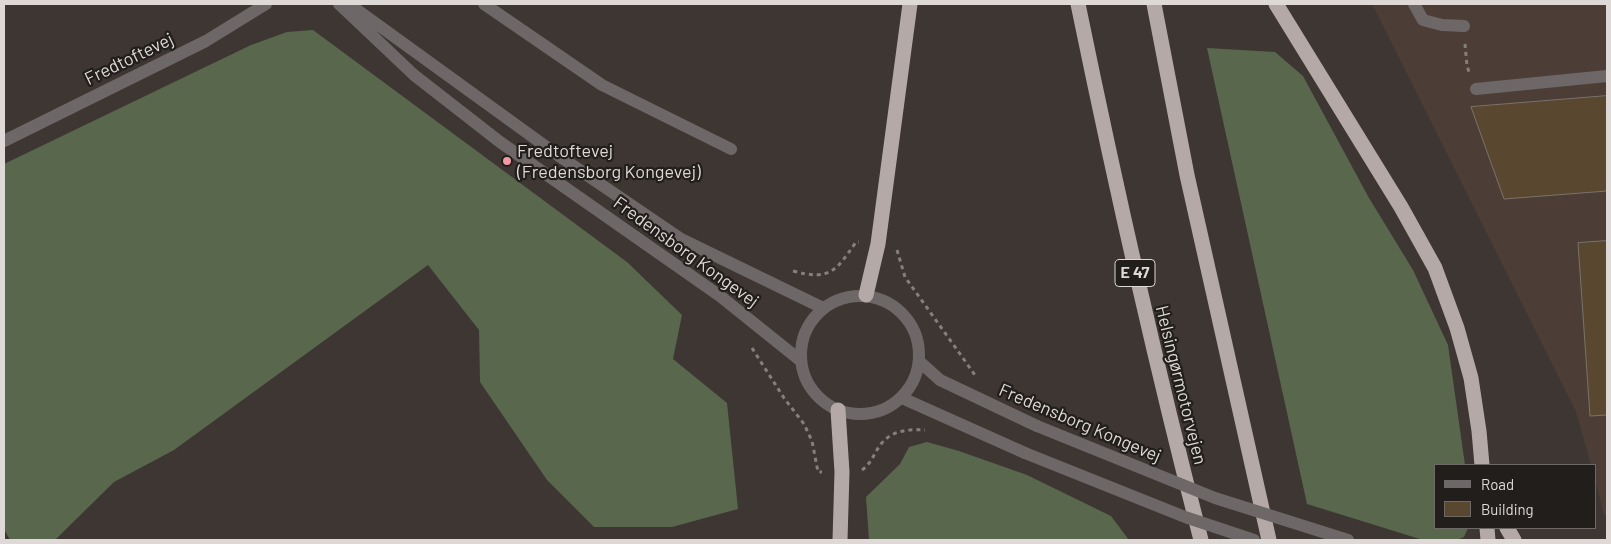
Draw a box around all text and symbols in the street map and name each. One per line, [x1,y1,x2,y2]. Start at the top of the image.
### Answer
street label: Fredtoftevej [81,28,177,90]
place label: Fredtoftevej (Fredensborg Kongevej) [517,140,701,182]
marker: Fredtoftevej (Fredensborg Kongevej) [501,155,513,167]
street label: Fredensborg Kongevej [609,192,763,312]
road number: E 47 [1115,260,1155,286]
street label: Helsingørmotorvejen [1151,303,1211,467]
street label: Fredensborg Kongevej [996,379,1164,467]
legend [1434,464,1596,529]
text: Road [1481,475,1514,493]
text: Building [1481,500,1534,518]

